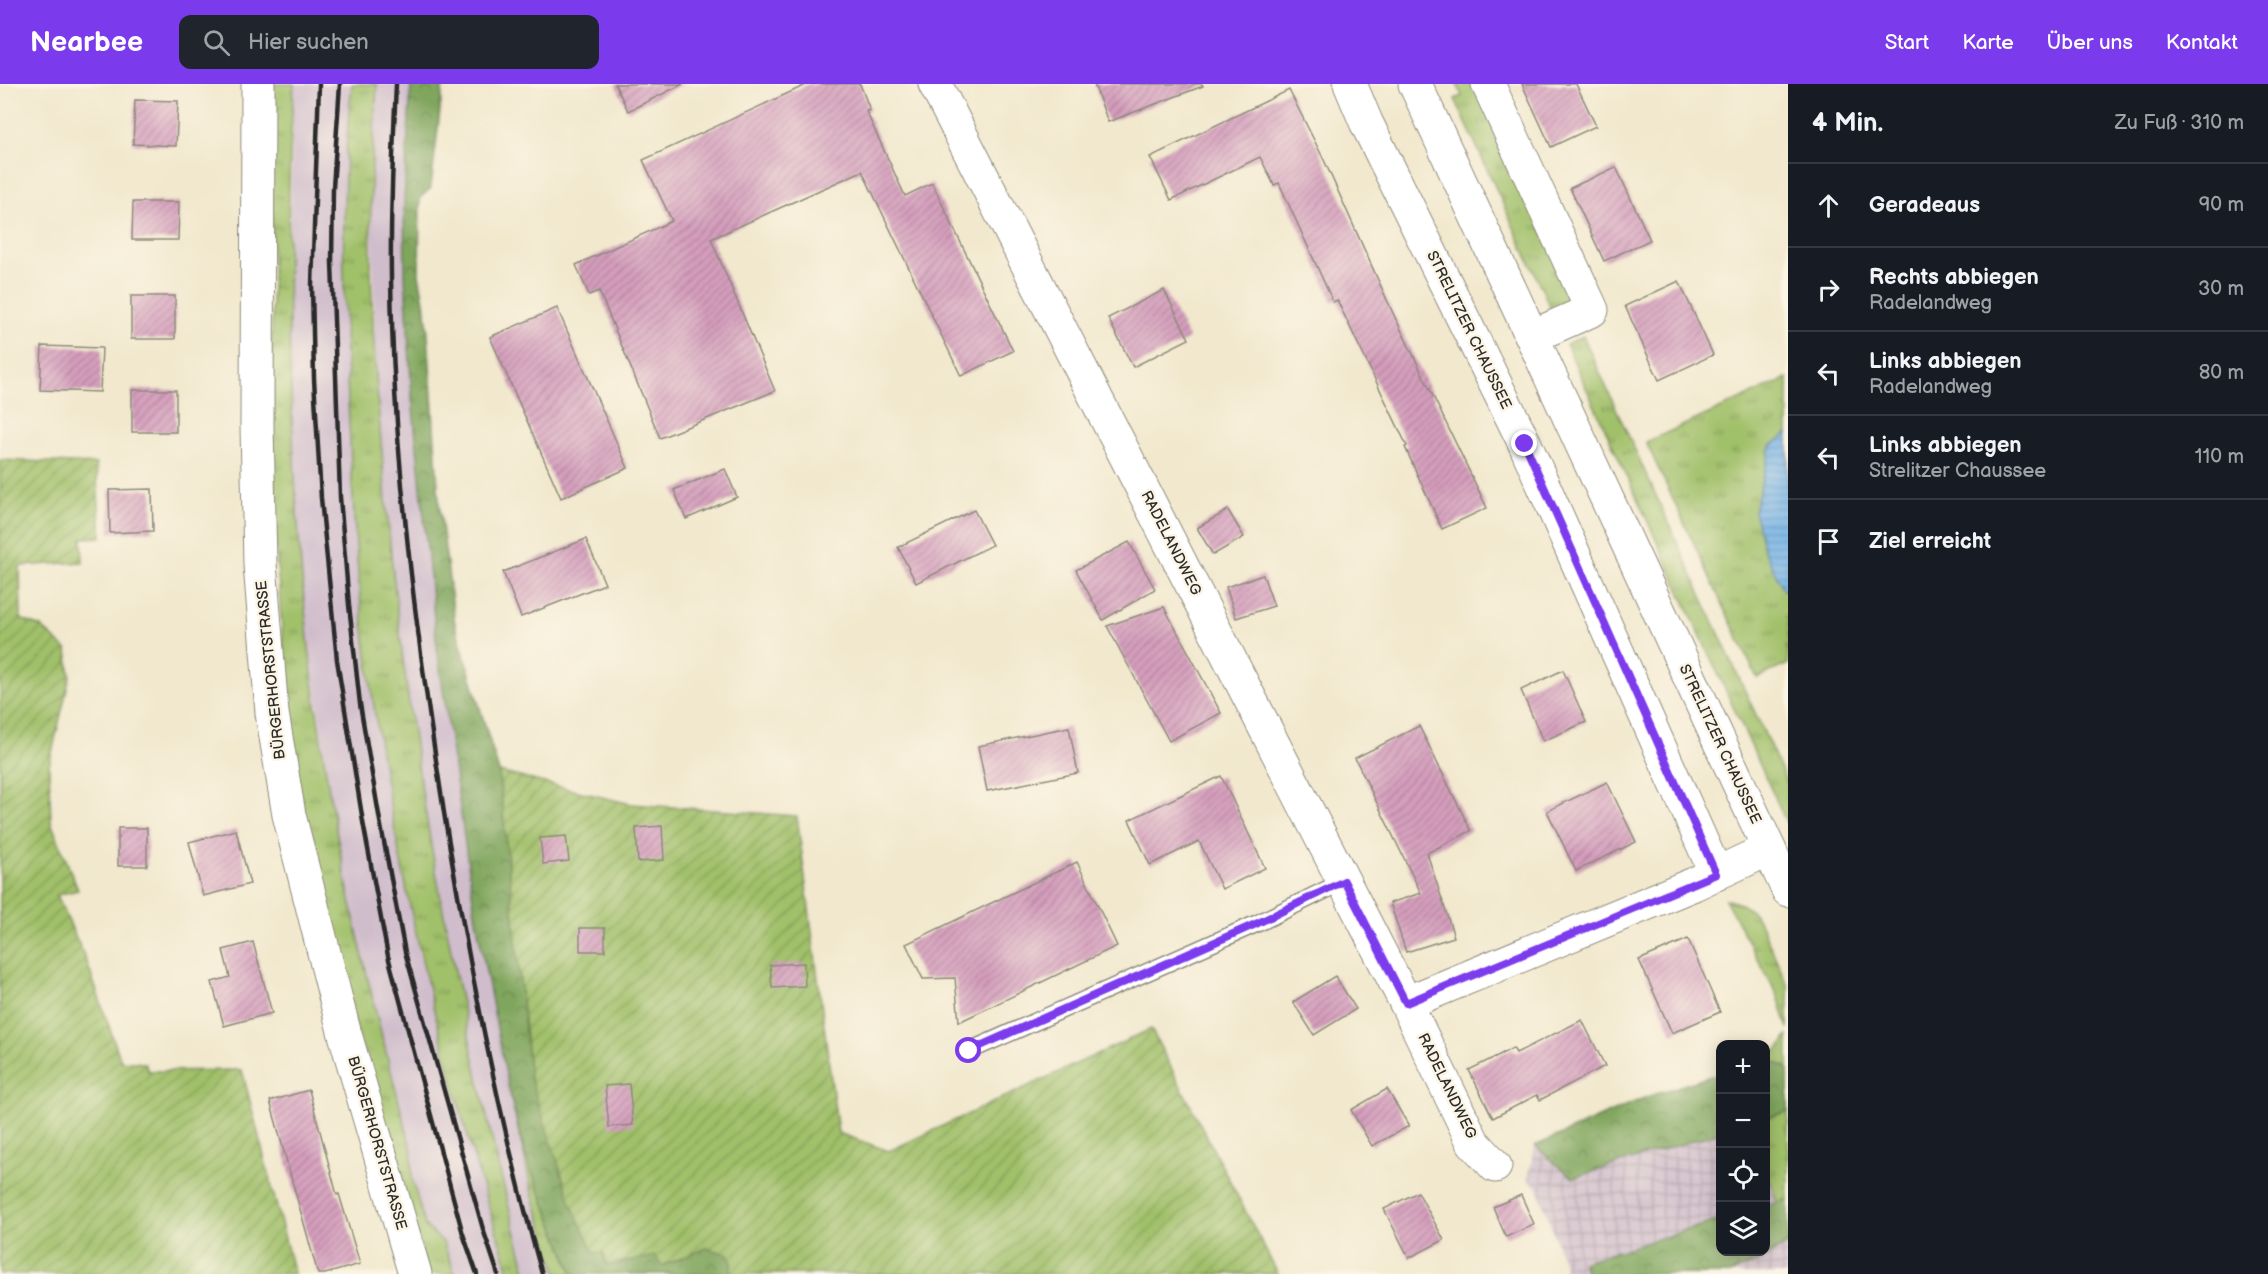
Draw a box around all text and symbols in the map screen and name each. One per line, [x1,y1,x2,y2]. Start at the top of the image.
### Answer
search box [179,15,599,69]
text: Nearbee [30,26,143,59]
icon: search [200,26,233,59]
text: Hier suchen [248,29,369,56]
text: Start [1885,30,1929,55]
text: Karte [1962,30,2014,55]
text: Über uns [2047,30,2133,55]
text: Kontakt [2166,30,2238,55]
text: 4 Min. [1812,108,1883,139]
text: Zu Fuß · 310 m [2115,111,2244,135]
icon: ahead [1812,189,1845,222]
text: Geradeaus [1869,192,1980,219]
text: 90 m [2199,193,2244,217]
street label: STRELITZER CHAUSSEE [1422,248,1516,412]
text: Rechts abbiegen [1869,264,2039,291]
icon: right [1812,273,1845,306]
text: 30 m [2198,277,2244,301]
text: Radelandweg [1869,291,1992,315]
text: Links abbiegen [1869,348,2022,375]
icon: left [1812,357,1845,390]
text: 80 m [2199,361,2244,385]
text: Radelandweg [1869,375,1992,399]
route end [1511,430,1537,456]
text: Links abbiegen [1869,432,2022,459]
icon: left [1812,441,1845,474]
text: 110 m [2195,445,2244,469]
text: Strelitzer Chaussee [1869,459,2046,483]
street label: RADELANDWEG [1136,488,1206,598]
icon: arrive [1812,525,1845,558]
text: Ziel erreicht [1869,528,1991,555]
street label: BÜRGERHORSTSTRASSE [252,579,290,760]
street label: STRELITZER CHAUSSEE [1675,661,1765,827]
street label: RADELANDWEG [1413,1030,1481,1142]
route start [955,1037,981,1063]
map controls [1716,1040,1770,1256]
button: + [1716,1040,1770,1094]
street label: BÜRGERHORSTSTRASSE [343,1054,411,1232]
button: − [1716,1094,1770,1148]
button: locate [1716,1148,1770,1202]
button: layers [1716,1202,1770,1256]

